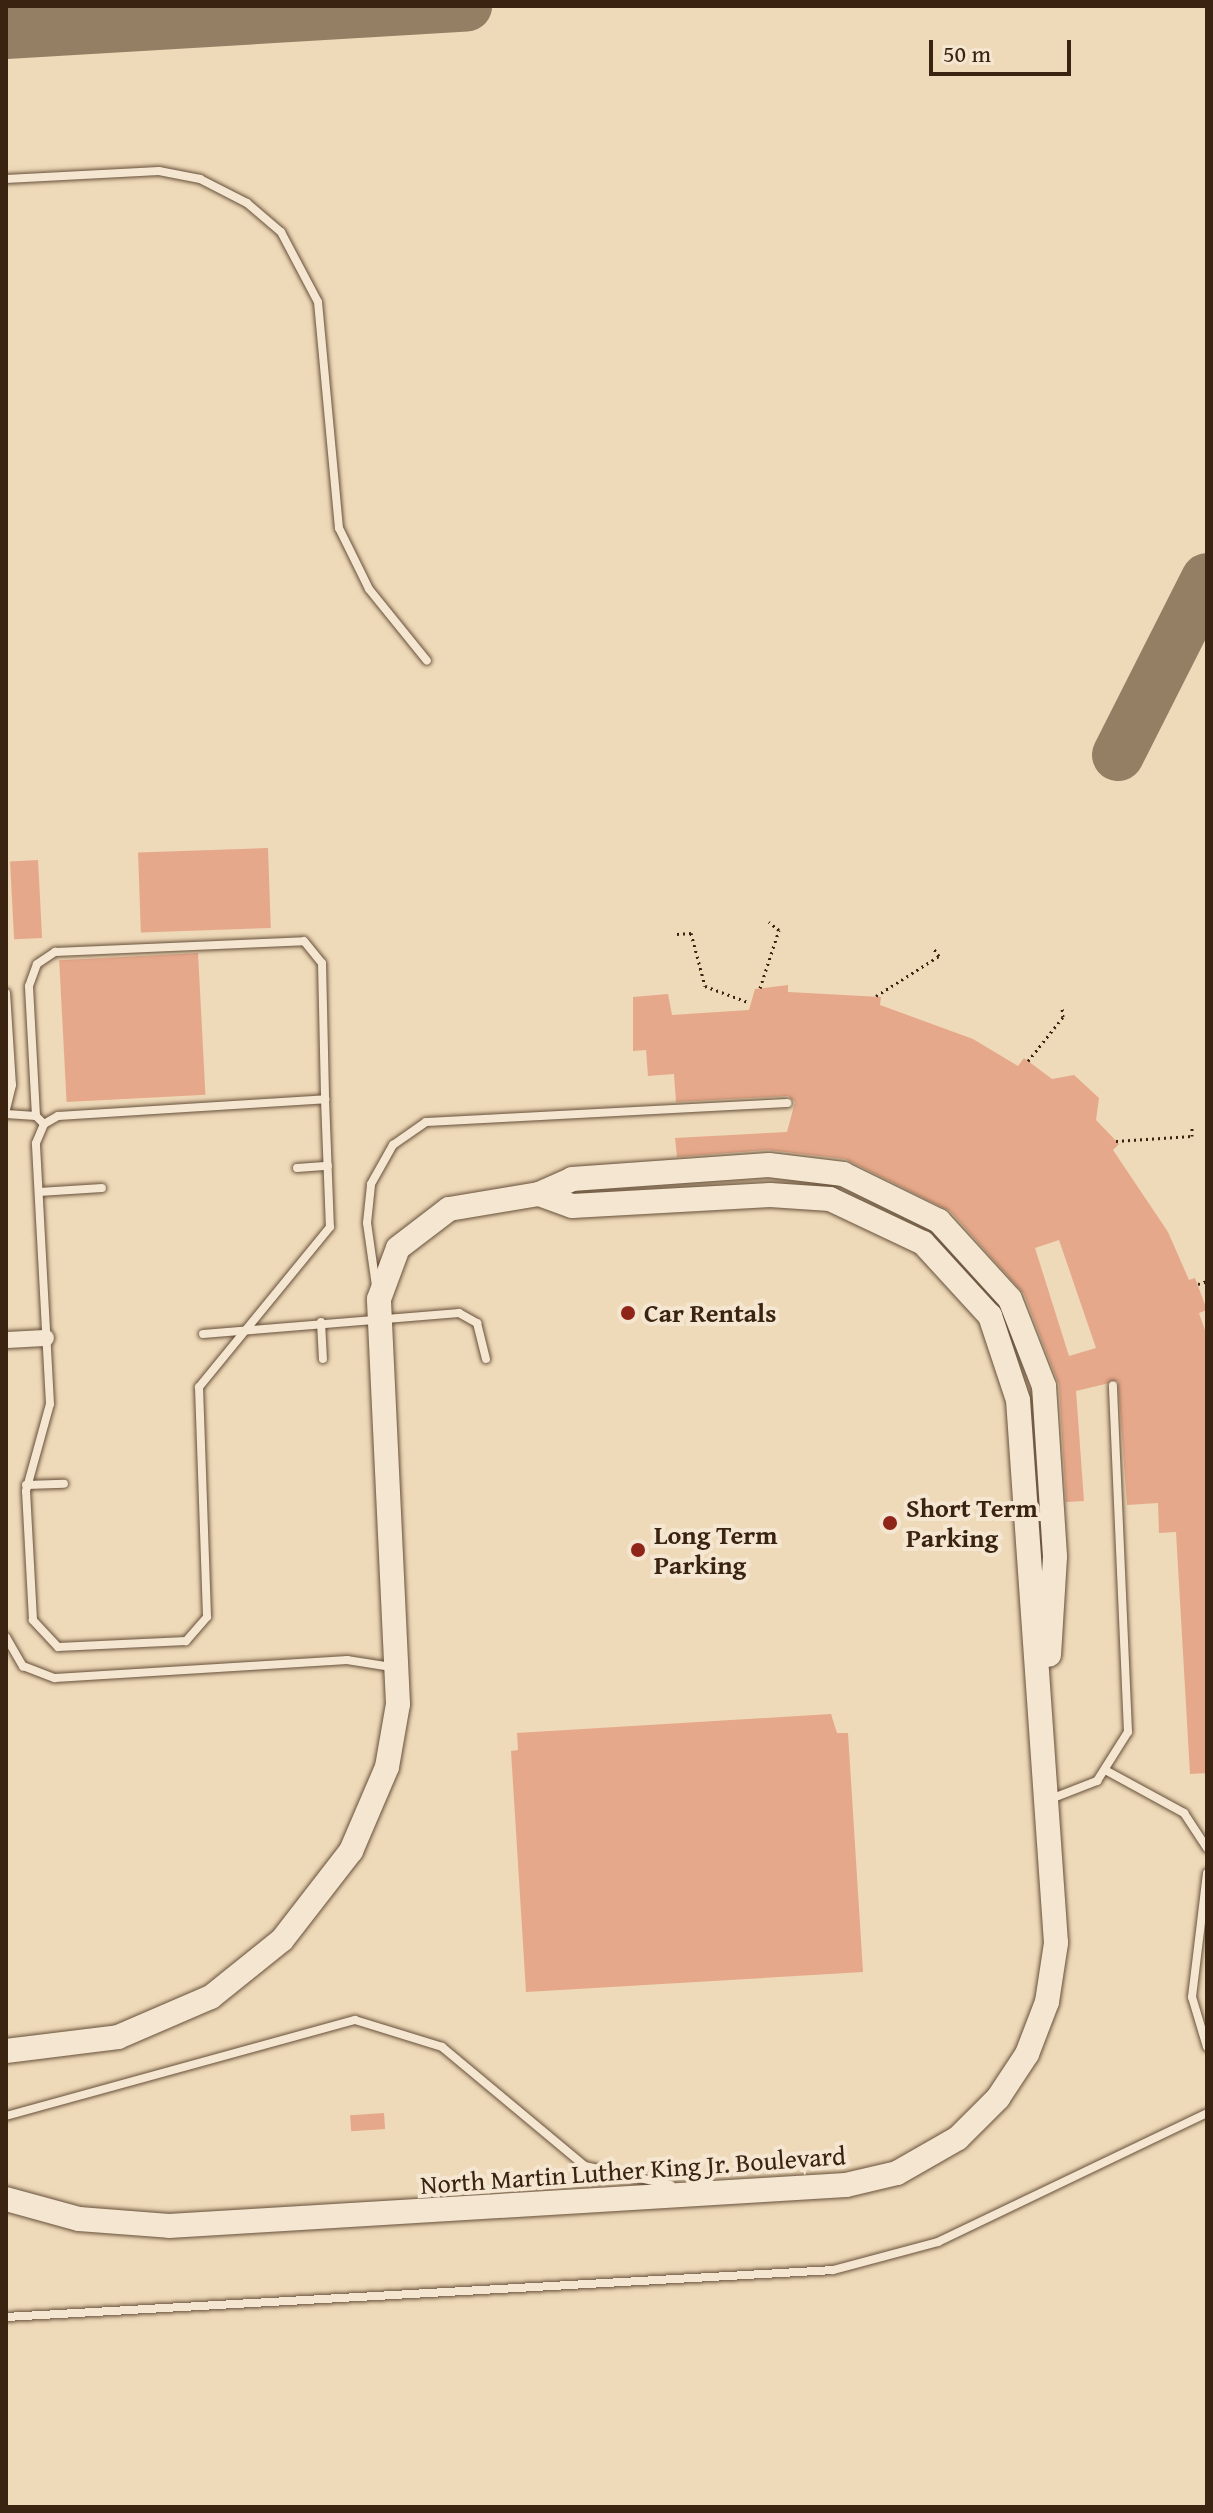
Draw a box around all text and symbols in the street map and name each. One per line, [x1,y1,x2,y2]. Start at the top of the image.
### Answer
scale bar [933,24,1075,74]
text: 50 m [943,36,991,71]
place label: Car Rentals [644,1297,776,1329]
marker: Car Rentals [619,1304,637,1322]
place label: Short Term Parking [906,1492,1038,1554]
marker: Short Term Parking [881,1514,899,1532]
place label: Long Term Parking [654,1519,777,1580]
marker: Long Term Parking [629,1541,647,1559]
street label: North Martin Luther King Jr. Boulevard [419,2140,847,2200]

